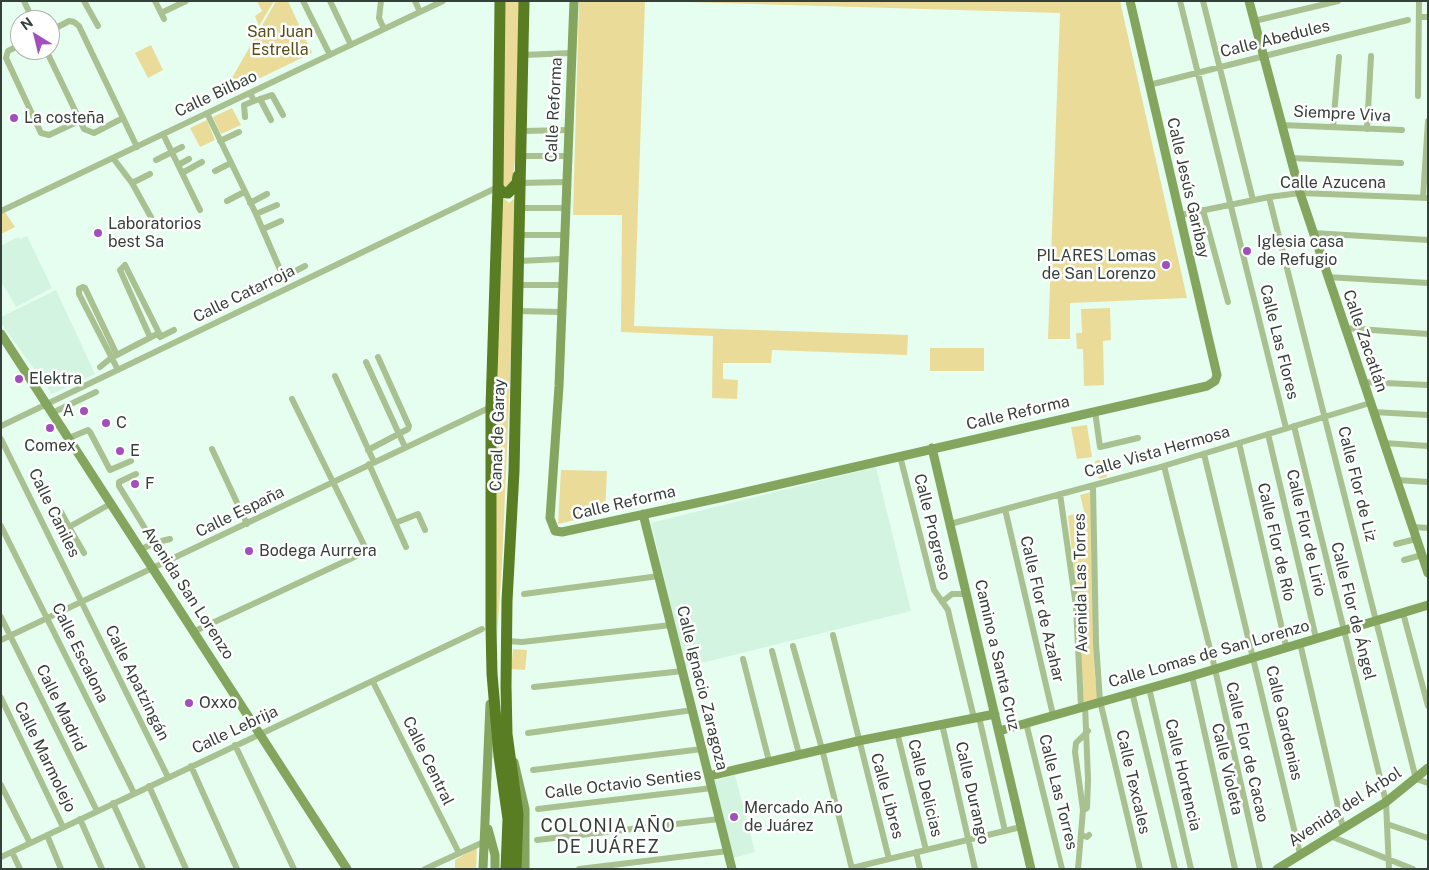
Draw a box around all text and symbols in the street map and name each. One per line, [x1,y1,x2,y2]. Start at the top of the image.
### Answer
north arrow [10,10,60,60]
text: N [18,14,36,33]
street label: Calle Abedules [1218,16,1332,62]
park label: San Juan Estrella [247,22,313,60]
street label: Calle Reforma [542,57,566,163]
street label: Calle Bilbao [172,67,260,121]
street label: Siempre Viva [1293,102,1391,126]
place label: La costeña [24,108,104,128]
marker: La costeña [8,112,20,124]
street label: Calle Jesús Garibay [1162,116,1214,260]
street label: Calle Azucena [1280,173,1386,193]
place label: Laboratorios best Sa [108,214,201,252]
marker: Laboratorios best Sa [92,227,104,239]
place label: Iglesia casa de Refugio [1257,232,1344,270]
marker: Iglesia casa de Refugio [1241,245,1253,257]
place label: PILARES Lomas de San Lorenzo [1036,246,1156,284]
marker: PILARES Lomas de San Lorenzo [1160,259,1172,271]
street label: Calle Catarroja [190,261,298,327]
street label: Calle Las Flores [1255,283,1303,401]
street label: Calle Zacatlán [1338,287,1392,395]
place label: Elektra [29,369,82,389]
marker: Elektra [13,373,25,385]
street label: Canal de Garay [486,378,510,492]
street label: Calle Reforma [965,392,1071,434]
place label: A [63,401,74,421]
marker: A [78,405,90,417]
place label: C [116,413,127,433]
marker: C [100,417,112,429]
marker: Comex [44,422,56,434]
street label: Calle Vista Hermosa [1082,422,1232,482]
street label: Calle Flor de Liz [1333,424,1381,544]
place label: Comex [24,436,76,456]
place label: E [130,441,140,461]
marker: E [114,445,126,457]
street label: Calle Caniles [24,465,84,561]
street label: Calle Flor de Lirio [1282,468,1330,598]
street label: Calle Progreso [909,472,955,582]
place label: F [145,474,155,494]
marker: F [129,478,141,490]
street label: Calle Flor de Río [1253,481,1299,603]
street label: Calle España [193,482,287,542]
street label: Calle Reforma [571,482,677,524]
street label: Avenida Las Torres [1070,513,1092,653]
street label: Avenida San Lorenzo [138,523,238,663]
street label: Calle Flor de Azahar [1016,534,1068,684]
street label: Calle Flor de Ángel [1327,540,1379,682]
place label: Bodega Aurrera [259,541,377,561]
marker: Bodega Aurrera [243,545,255,557]
street label: Camino a Santa Cruz [970,578,1024,732]
street label: Calle Escalona [48,600,112,706]
street label: Calle Ignacio Zaragoza [672,604,732,772]
street label: Calle Lomas de San Lorenzo [1106,616,1312,692]
street label: Calle Apatzingán [101,622,173,744]
street label: Calle Madrid [32,661,90,755]
street label: Calle Gardenias [1261,664,1307,782]
street label: Calle Flor de Cacao [1221,680,1273,824]
place label: Oxxo [199,693,237,713]
marker: Oxxo [183,697,195,709]
street label: Calle Marmolejo [10,699,80,815]
street label: Calle Lebrija [189,702,281,758]
street label: Calle Central [398,713,458,809]
street label: Calle Hortencia [1161,717,1205,833]
street label: Calle Violeta [1207,721,1247,817]
street label: Calle Texcales [1112,728,1154,836]
street label: Calle Las Torres [1034,732,1082,852]
street label: Calle Delicias [904,737,946,839]
street label: Calle Durango [951,740,993,846]
street label: Calle Libres [866,751,908,841]
street label: Avenida del Árbol [1285,763,1405,851]
street label: Calle Octavio Senties [544,765,702,803]
place label: Mercado Año de Juárez [744,798,843,836]
marker: Mercado Año de Juárez [728,811,740,823]
district label: COLONIA AÑO DE JUÁREZ [539,815,677,858]

